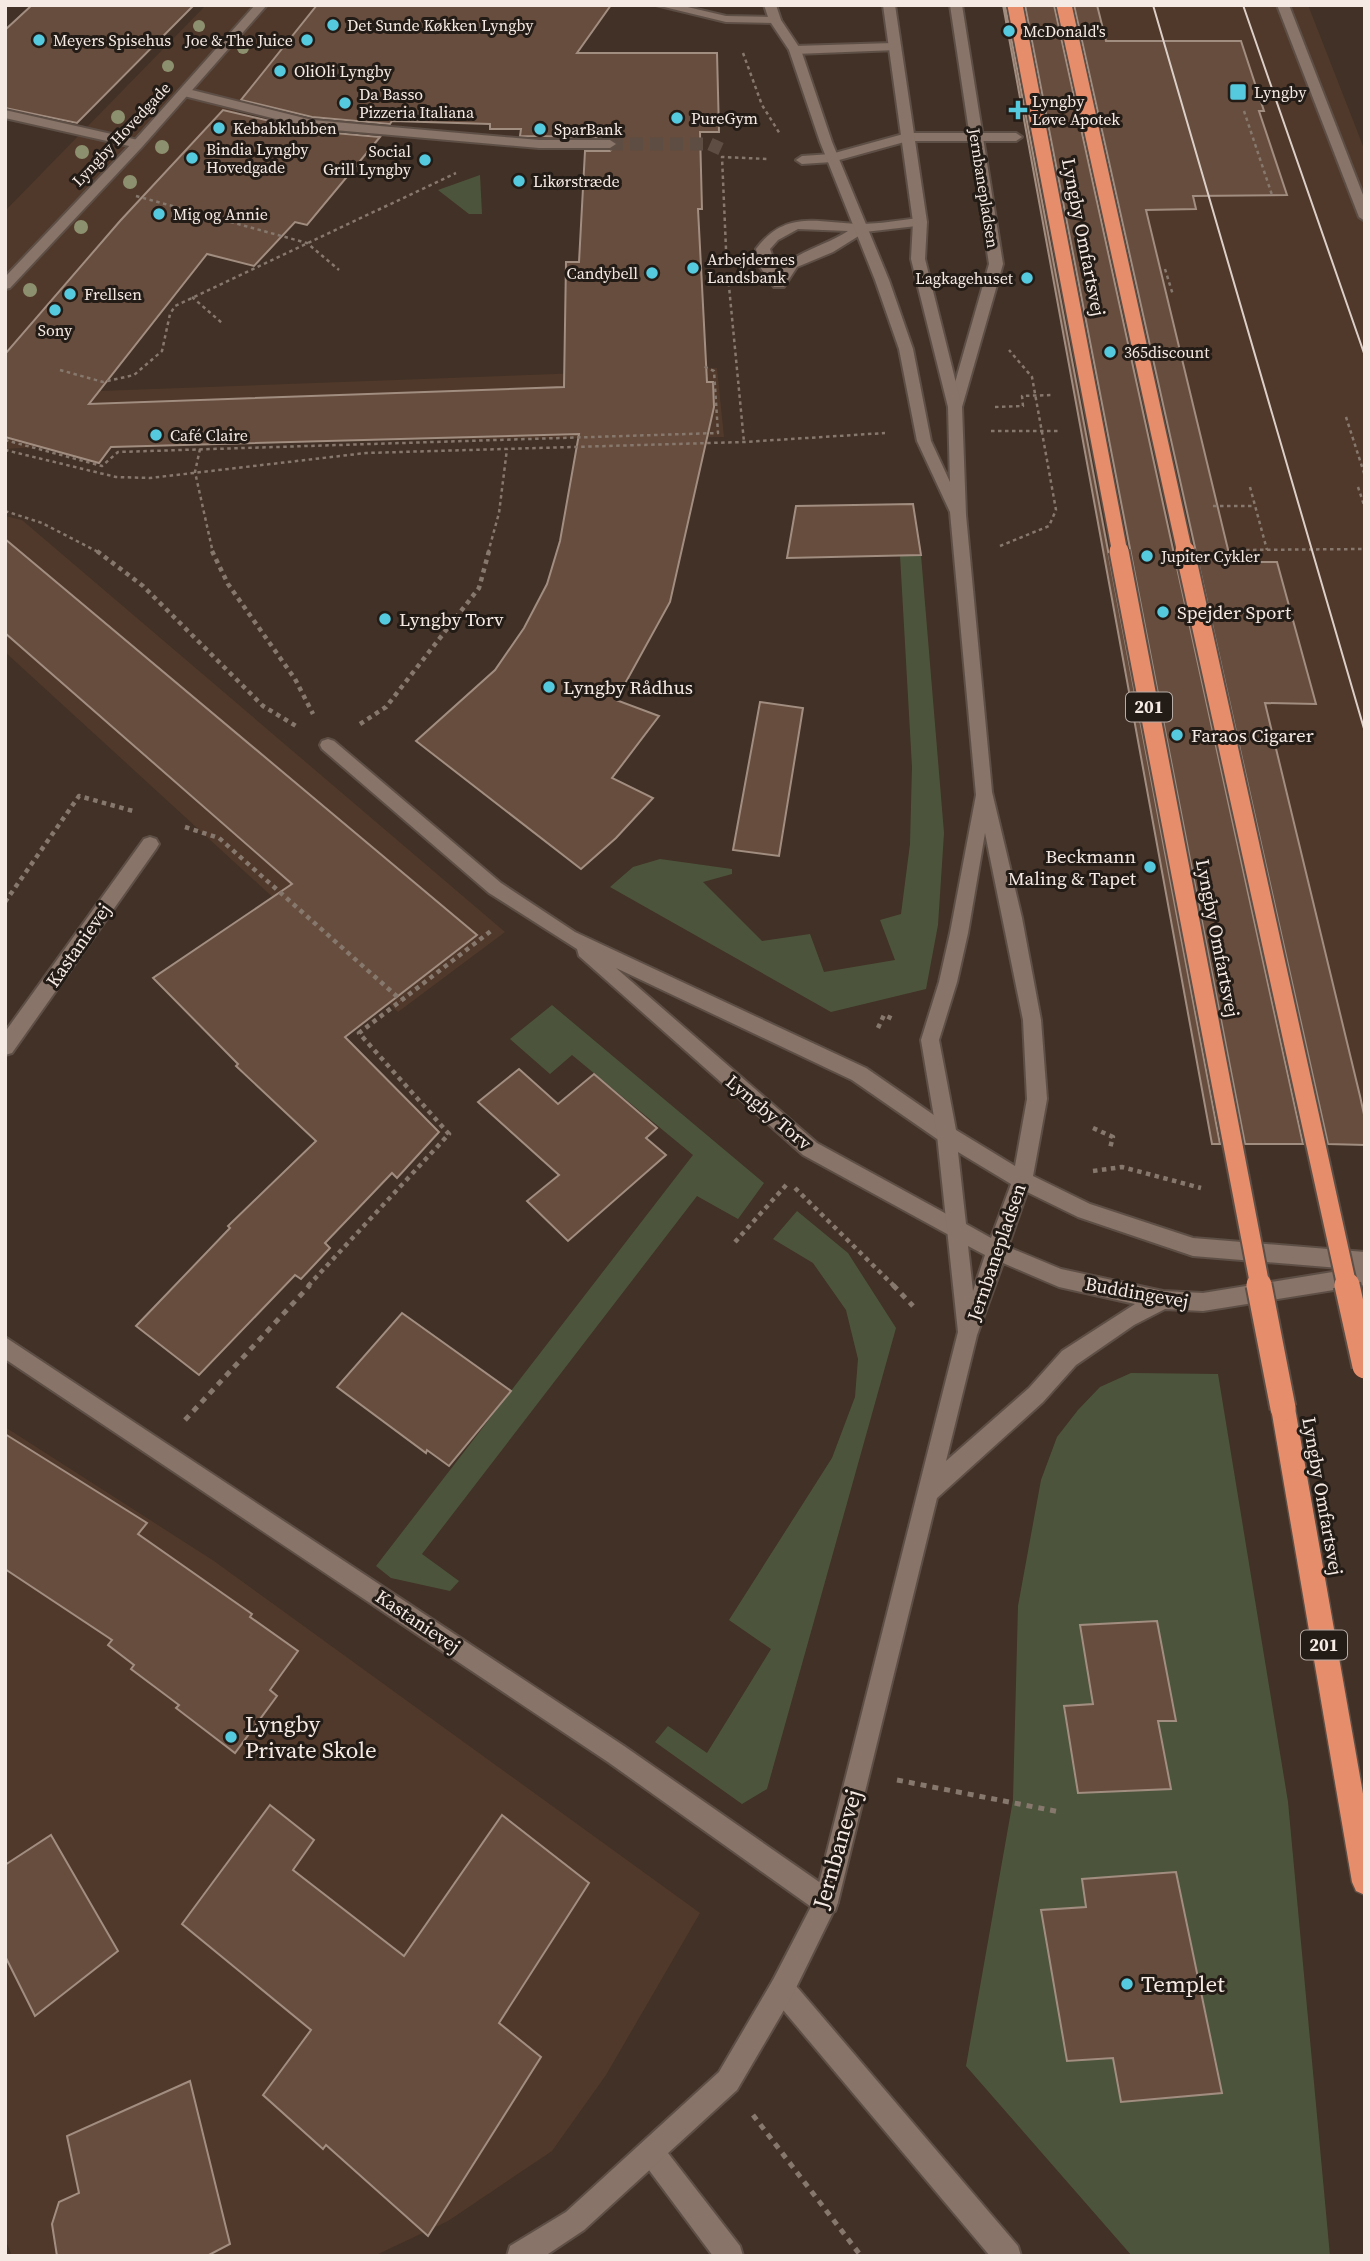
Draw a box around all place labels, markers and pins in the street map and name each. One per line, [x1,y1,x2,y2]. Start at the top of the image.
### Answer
place label: Det Sunde Køkken Lyngby [347,14,534,36]
marker: Det Sunde Køkken Lyngby [325,17,341,33]
place label: McDonald's [1023,20,1106,42]
marker: McDonald's [1001,23,1017,39]
place label: Meyers Spisehus [53,29,171,51]
place label: Joe & The Juice [184,29,293,51]
marker: Meyers Spisehus [31,32,47,48]
marker: Joe & The Juice [299,32,315,48]
place label: OliOli Lyngby [294,60,393,82]
marker: OliOli Lyngby [272,63,288,79]
place label: Lyngby [1254,81,1307,103]
marker: Lyngby [1228,82,1248,102]
place label: Da Basso Pizzeria Italiana [359,83,475,123]
place label: Lyngby Løve Apotek [1032,90,1120,130]
marker: Da Basso Pizzeria Italiana [337,95,353,111]
marker: Lyngby Løve Apotek [1010,102,1026,118]
place label: PureGym [691,107,758,129]
marker: PureGym [669,110,685,126]
place label: Kebabklubben [233,117,337,139]
place label: SparBank [554,118,623,140]
marker: Kebabklubben [211,120,227,136]
marker: SparBank [532,121,548,137]
place label: Bindia Lyngby Hovedgade [206,138,309,178]
place label: Social Grill Lyngby [323,140,412,180]
marker: Bindia Lyngby Hovedgade [184,150,200,166]
marker: Social Grill Lyngby [417,152,433,168]
place label: Likørstræde [533,170,620,192]
marker: Likørstræde [511,173,527,189]
place label: Mig og Annie [173,203,268,225]
marker: Mig og Annie [151,206,167,222]
place label: Arbejdernes Landsbank [707,248,795,288]
marker: Arbejdernes Landsbank [685,260,701,276]
place label: Candybell [567,262,638,284]
marker: Candybell [644,265,660,281]
place label: Lagkagehuset [915,267,1014,289]
marker: Lagkagehuset [1019,270,1035,286]
place label: Frellsen [84,283,142,305]
marker: Frellsen [62,286,78,302]
marker: Sony [47,302,63,318]
place label: Sony [38,319,73,341]
place label: 365discount [1124,341,1210,363]
marker: 365discount [1102,344,1118,360]
place label: Café Claire [170,424,248,446]
marker: Café Claire [148,427,164,443]
place label: Jupiter Cykler [1160,545,1260,567]
marker: Jupiter Cykler [1139,548,1155,564]
place label: Spejder Sport [1177,599,1292,625]
marker: Spejder Sport [1155,604,1171,620]
place label: Lyngby Torv [399,606,504,632]
marker: Lyngby Torv [377,611,393,627]
place label: Lyngby Rådhus [563,674,693,700]
marker: Lyngby Rådhus [541,679,557,695]
place label: Faraos Cigarer [1191,722,1314,748]
marker: Faraos Cigarer [1169,727,1185,743]
place label: Beckmann Maling & Tapet [1008,843,1137,891]
marker: Beckmann Maling & Tapet [1142,859,1158,875]
place label: Lyngby Private Skole [245,1708,377,1766]
marker: Lyngby Private Skole [223,1729,239,1745]
place label: Templet [1141,1968,1225,2000]
marker: Templet [1119,1976,1135,1992]

